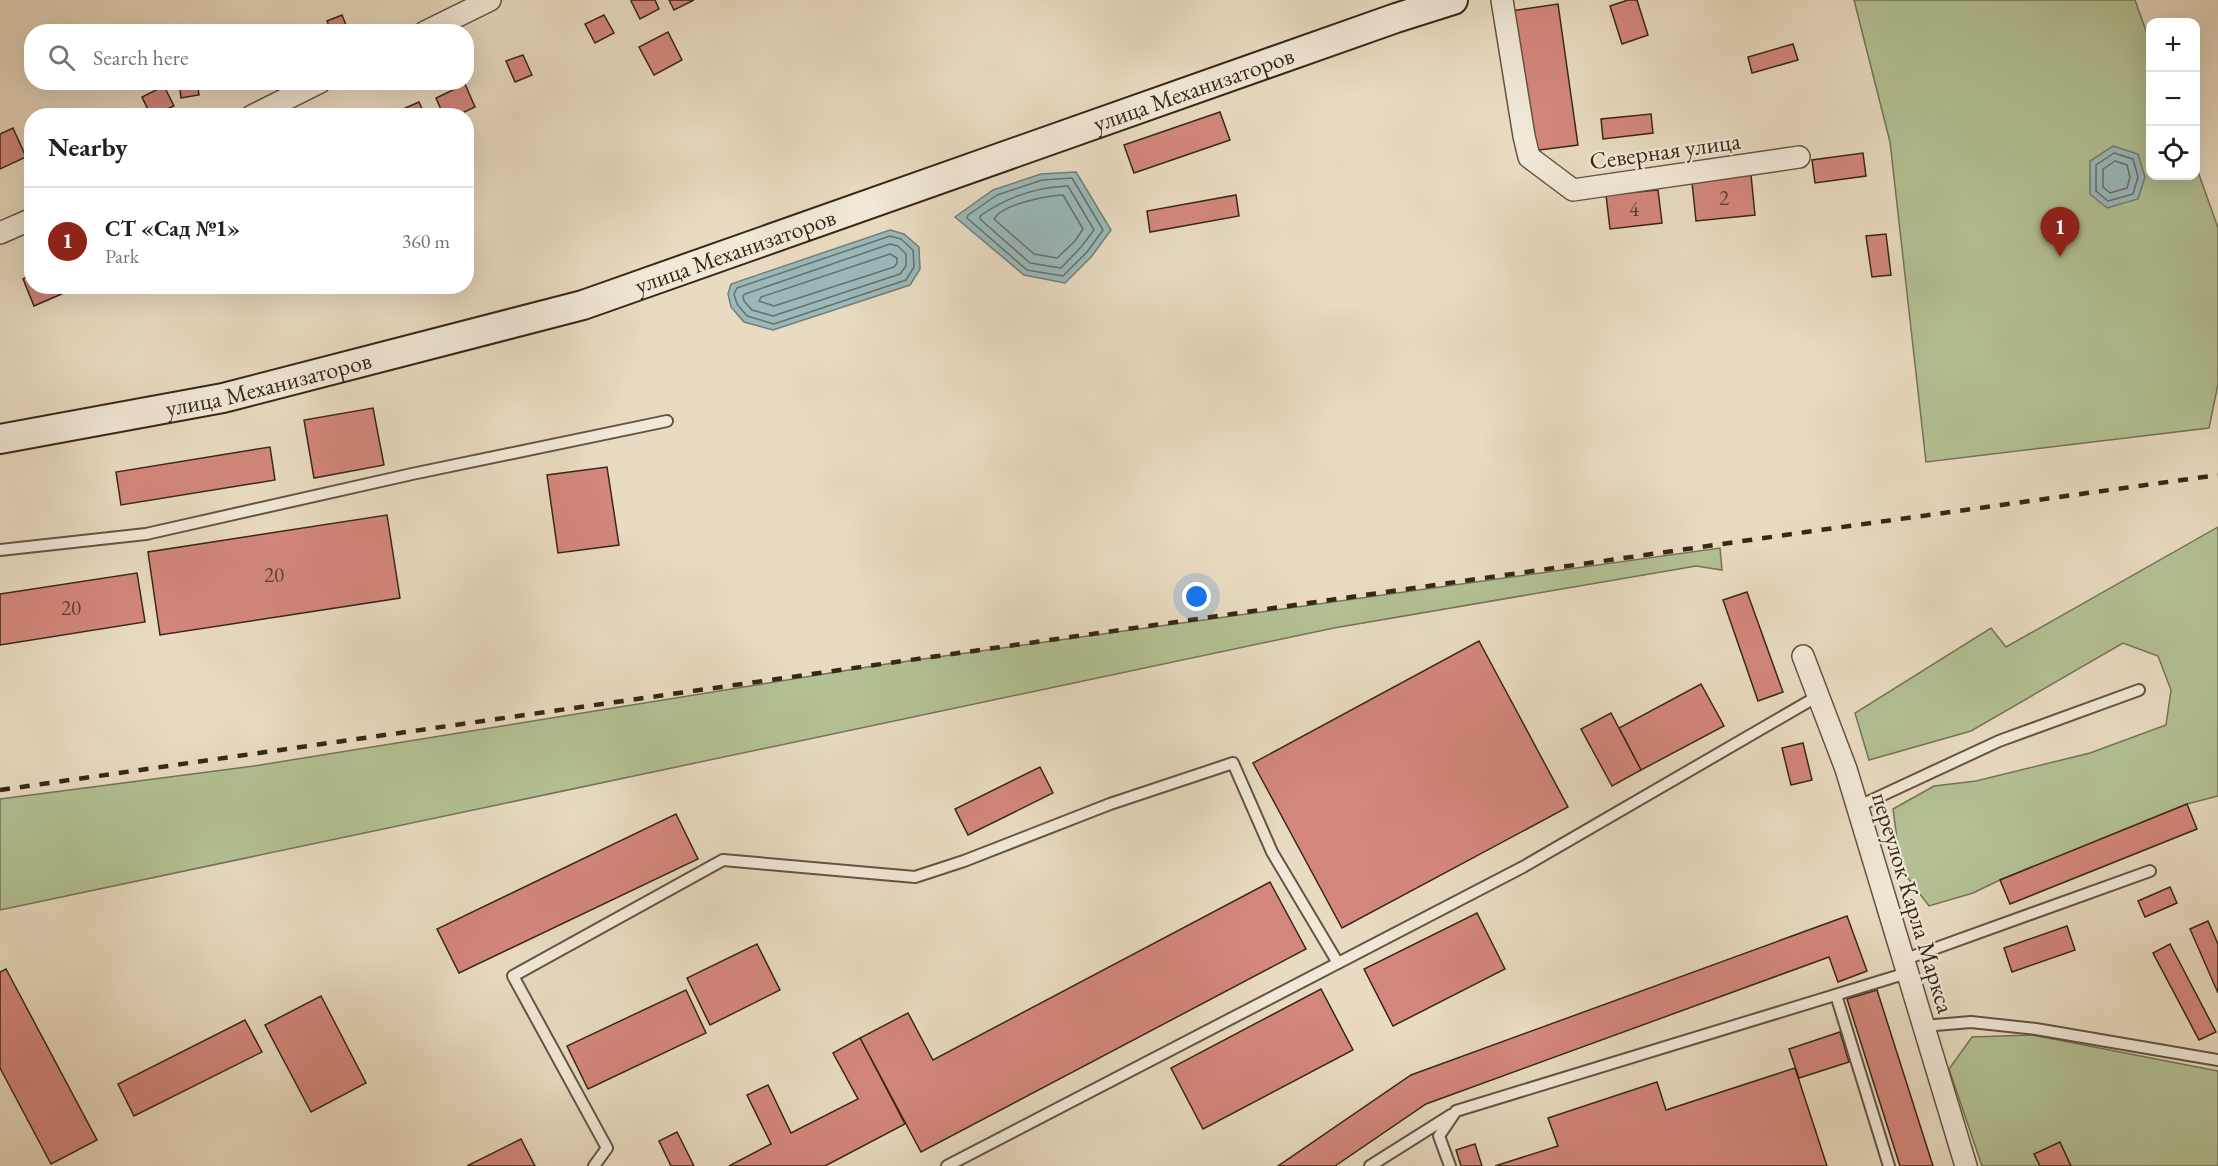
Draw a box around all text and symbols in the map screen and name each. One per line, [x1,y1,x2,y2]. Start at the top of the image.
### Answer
map controls [2146,18,2200,180]
button: + [2146,18,2200,72]
search box [24,24,474,90]
street label: улица Механизаторов [1089,39,1298,139]
icon: search [45,41,78,74]
text: Search here [93,43,188,72]
button: − [2146,72,2200,126]
street label: Северная улица [1587,125,1743,176]
button: locate [2146,126,2200,180]
text: Nearby [48,130,128,164]
house number: 2 [1719,184,1729,211]
house number: 4 [1629,195,1640,222]
street label: улица Механизаторов [631,201,840,300]
pin: 1 [2040,208,2080,257]
text: СТ «Сад №1» [105,214,240,243]
text: 1 [62,228,73,254]
text: 360 m [402,228,450,254]
text: Park [105,243,139,269]
street label: улица Механизаторов [163,344,375,423]
house number: 20 [264,561,284,588]
your location [1182,582,1211,611]
house number: 20 [61,594,81,621]
street label: переулок Карла Маркса [1865,789,1962,1017]

